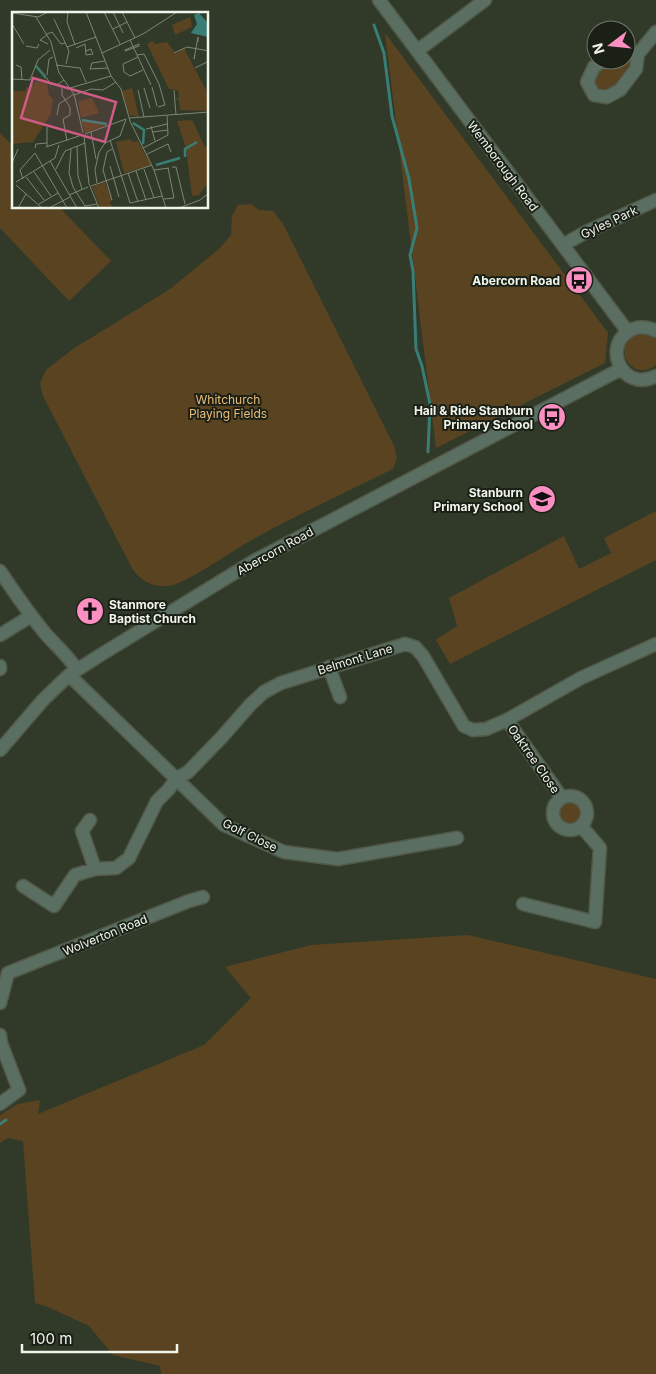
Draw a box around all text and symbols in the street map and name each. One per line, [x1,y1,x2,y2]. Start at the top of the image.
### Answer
inset map [12,12,209,209]
north arrow [586,20,636,70]
text: N [588,41,608,56]
street label: Wemborough Road [464,118,542,214]
street label: Gyles Park [578,202,640,242]
bus stop icon: Abercorn Road [564,265,594,295]
place label: Abercorn Road [472,273,560,288]
park label: Whitchurch Playing Fields [189,392,267,421]
bus stop icon: Hail & Ride Stanburn Primary School [537,402,567,432]
place label: Hail & Ride Stanburn Primary School [414,403,533,432]
school or university icon: Stanburn Primary School [527,484,557,514]
place label: Stanburn Primary School [434,485,523,514]
street label: Abercorn Road [234,524,316,578]
church icon: Stanmore Baptist Church [75,596,105,626]
place label: Stanmore Baptist Church [109,597,196,626]
street label: Belmont Lane [316,641,394,677]
street label: Oaktree Close [505,722,563,796]
street label: Golf Close [220,815,280,855]
street label: Wolverton Road [60,911,150,959]
scale bar [22,1322,178,1354]
text: 100 m [30,1329,72,1348]

